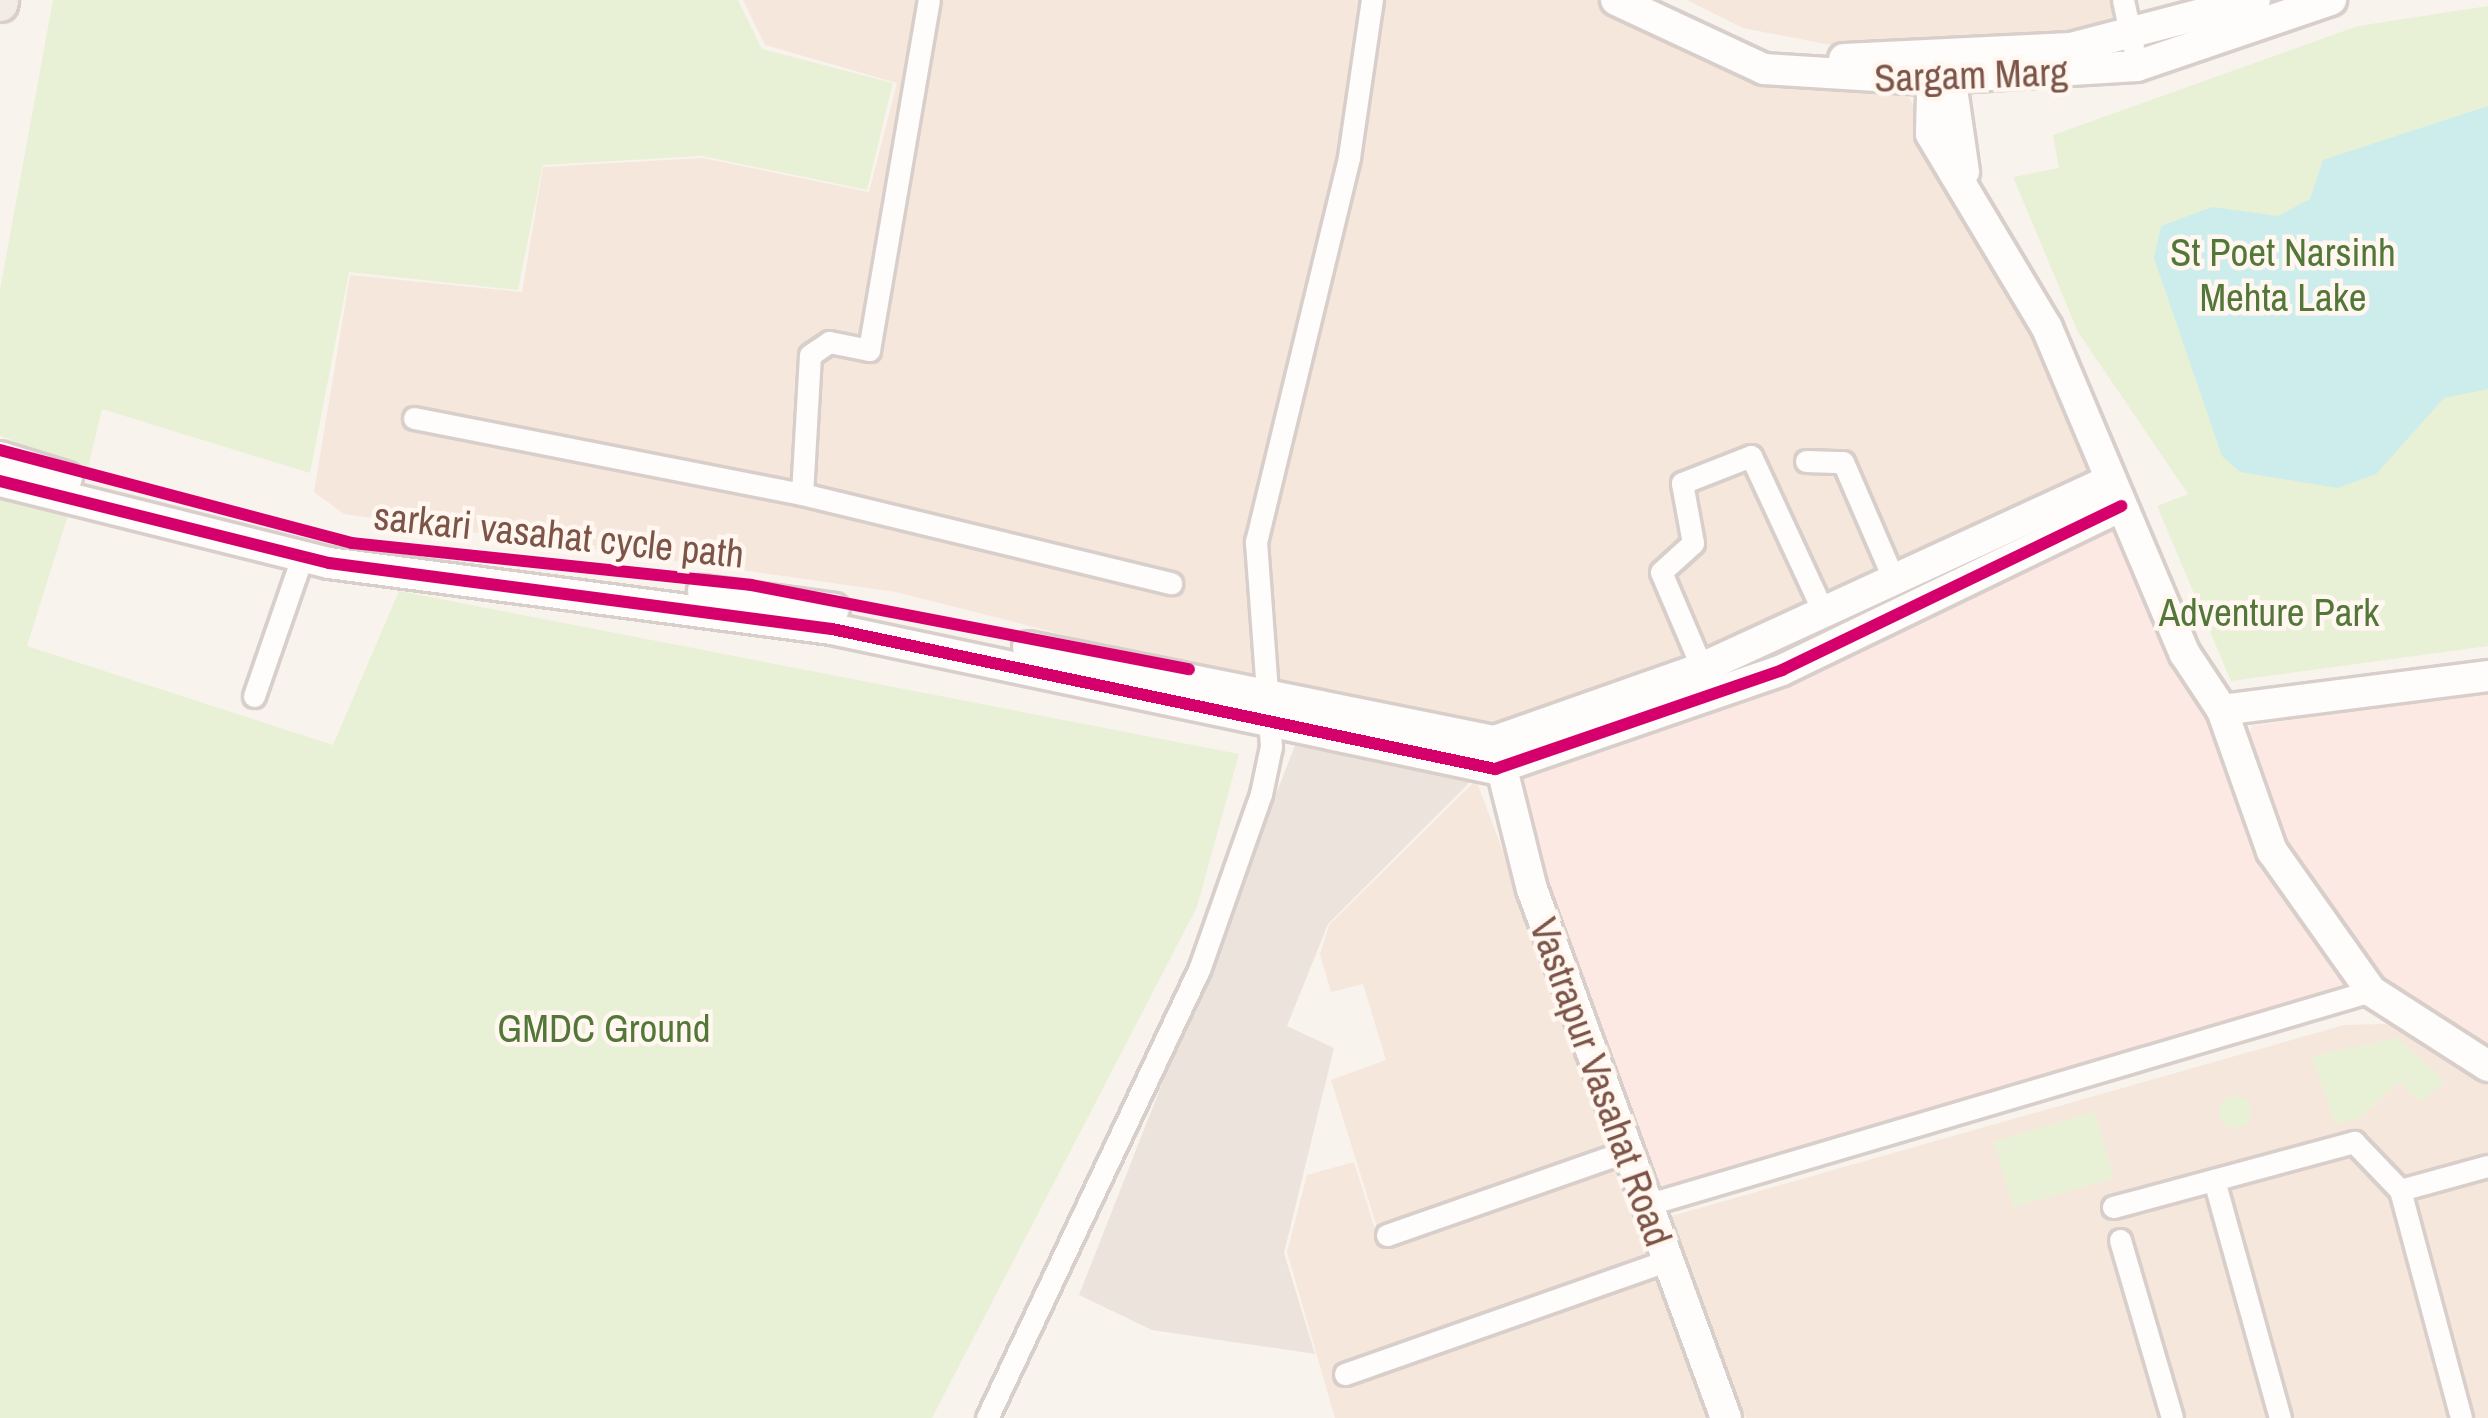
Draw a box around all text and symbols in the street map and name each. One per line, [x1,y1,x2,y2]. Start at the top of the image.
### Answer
street label: Sargam Marg [1873,48,2069,102]
park label: St Poet Narsinh Mehta Lake [2170,230,2396,321]
street label: sarkari vasahat cycle path [372,492,746,578]
park label: Adventure Park [2159,589,2379,635]
street label: Vastrapur Vasahat Road [1520,912,1682,1252]
park label: GMDC Ground [497,1005,711,1051]

